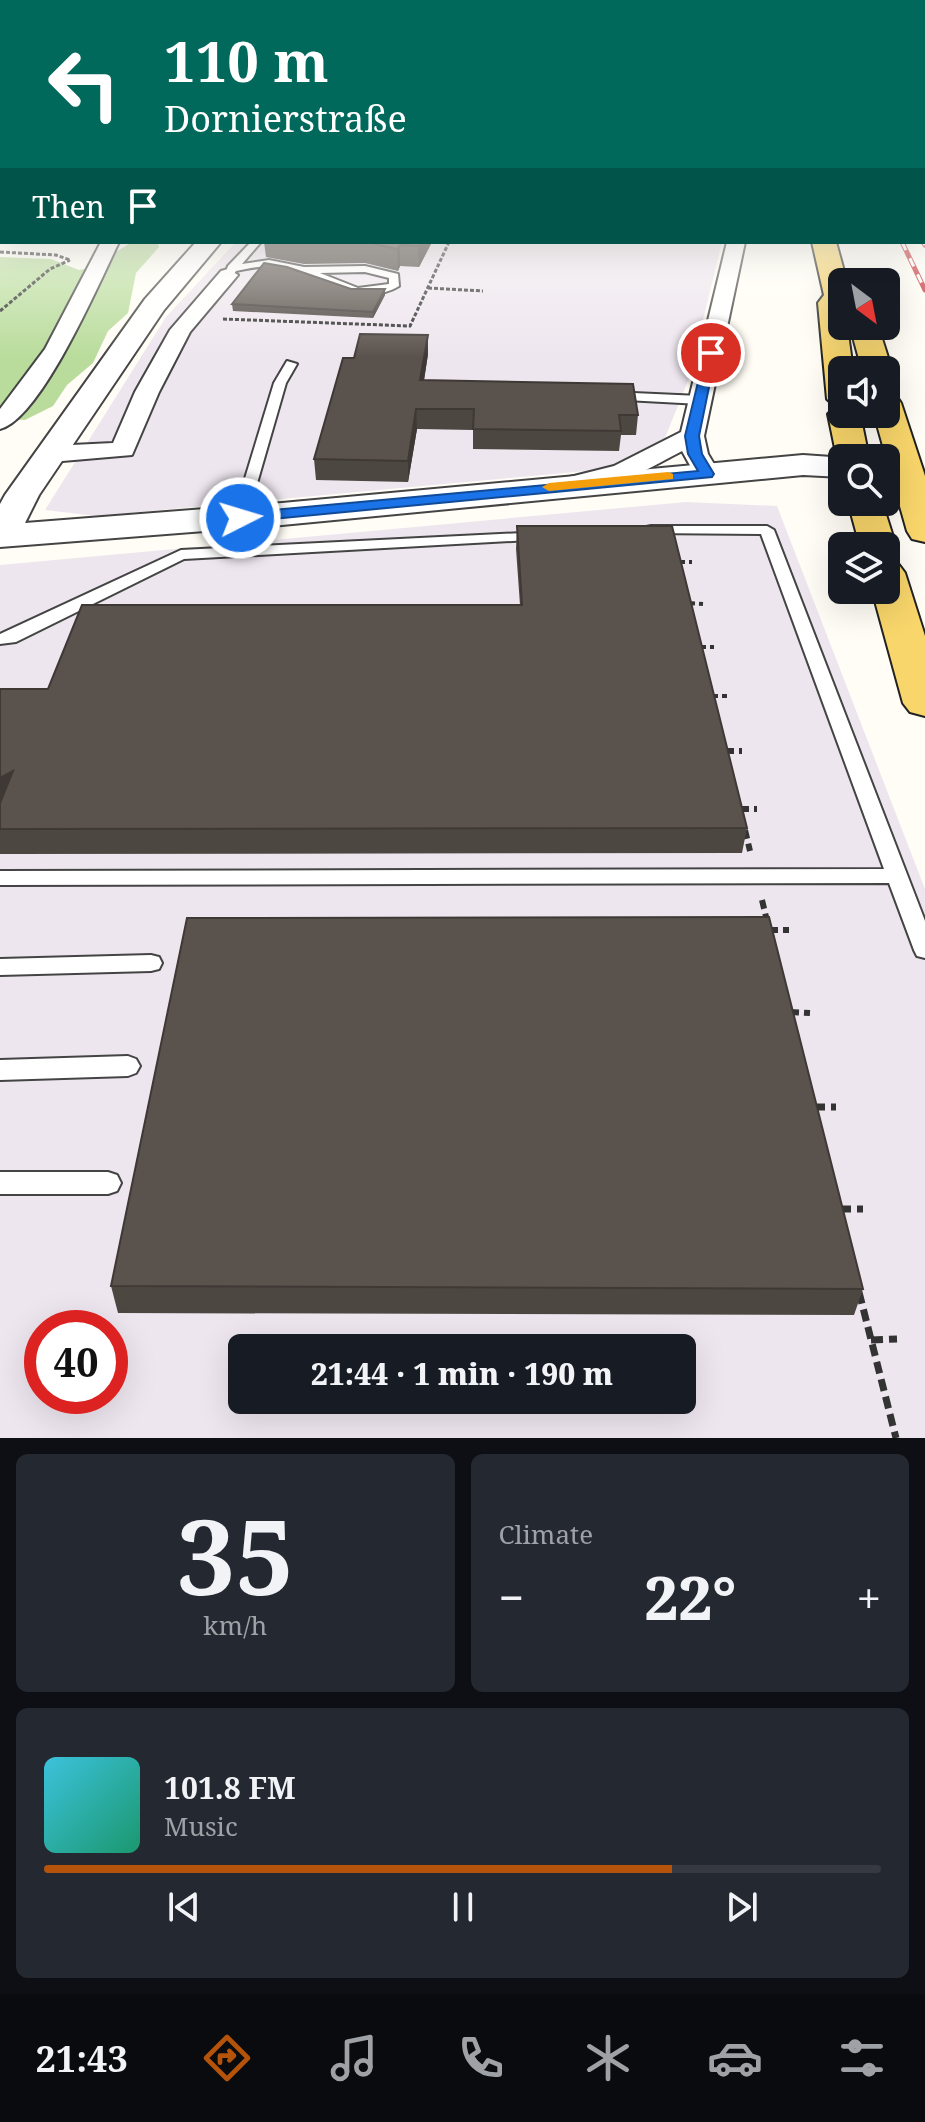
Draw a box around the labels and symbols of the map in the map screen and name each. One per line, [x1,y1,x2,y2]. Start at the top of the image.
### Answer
north arrow [828,268,900,340]
pin [677,319,745,387]
position arrow [198,476,282,560]
speed limit sign: 40 [24,1310,128,1414]

